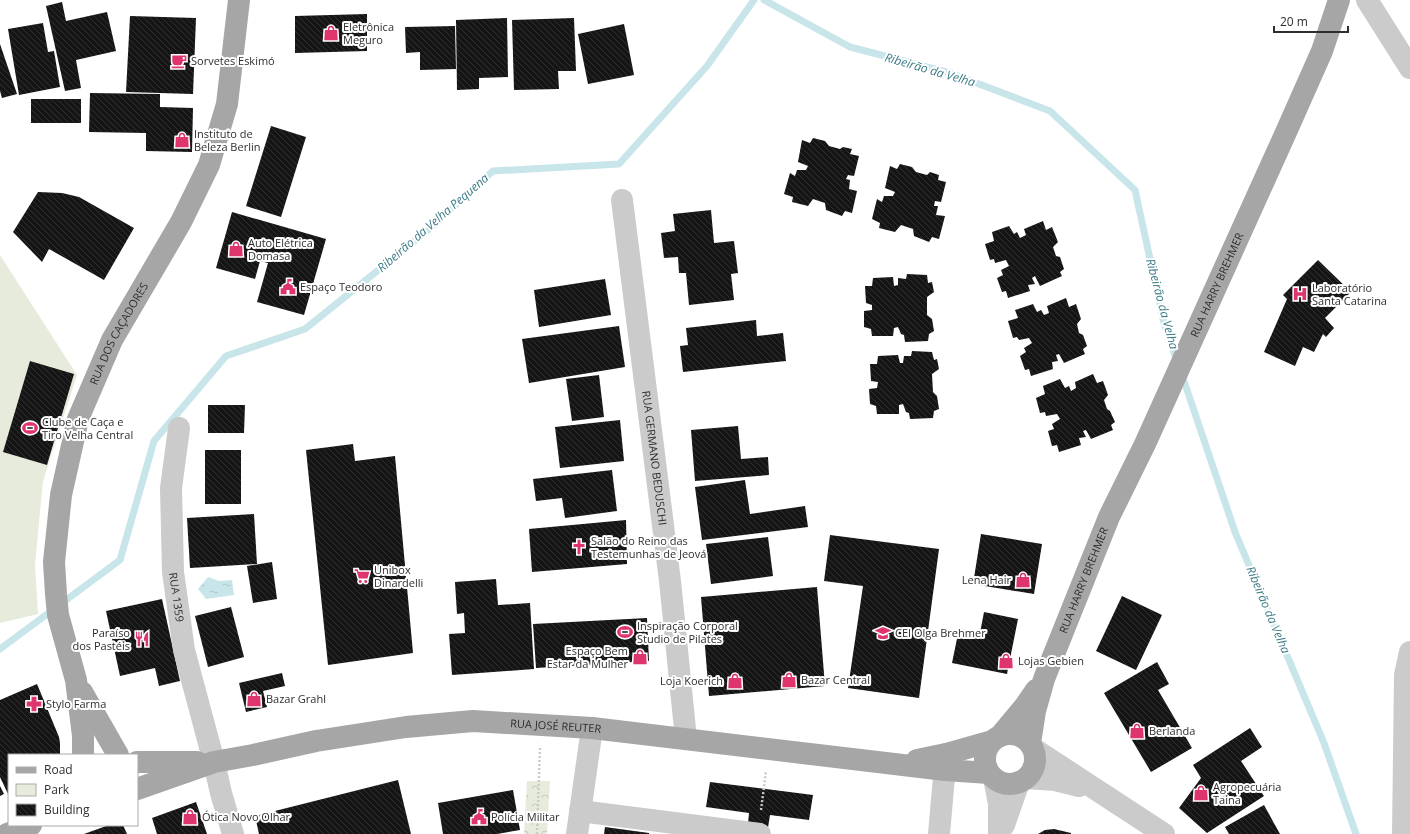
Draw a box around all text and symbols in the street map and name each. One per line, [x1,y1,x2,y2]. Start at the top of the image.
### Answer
scale bar [1274,8,1348,34]
text: 20 m [1280,13,1308,30]
place label: Eletrônica Meguro [343,19,394,47]
shop icon: Eletrônica Meguro [322,24,340,42]
water label: Ribeirão da Velha [883,48,978,91]
cafe icon: Sorvetes Eskimó [170,52,188,70]
place label: Sorvetes Eskimó [191,53,275,68]
place label: Instituto de Beleza Berlin [194,126,260,154]
shop icon: Instituto de Beleza Berlin [173,131,191,149]
water label: Ribeirão da Velha Pequena [373,169,492,276]
street label: RUA HARRY BREHMER [1186,230,1247,340]
place label: Auto Elétrica Domasa [248,235,313,263]
shop icon: Auto Elétrica Domasa [227,240,245,258]
water label: Ribeirão da Velha [1142,257,1183,351]
public building icon: Espaço Teodoro [279,278,297,296]
street label: RUA DOS CAÇADORES [86,279,151,387]
place label: Espaço Teodoro [300,279,383,294]
place label: Laboratório Santa Catarina [1312,280,1387,308]
hospital icon: Laboratório Santa Catarina [1291,285,1309,303]
street label: RUA GERMANO BEDUSCHI [639,390,671,526]
place label: Clube de Caça e Tiro Velha Central [42,414,133,442]
sports icon: Clube de Caça e Tiro Velha Central [21,419,39,437]
street label: RUA HARRY BREHMER [1055,525,1111,635]
place label: Salão do Reino das Testemunhas de Jeová [591,533,706,561]
church icon: Salão do Reino das Testemunhas de Jeová [570,538,588,556]
place label: Unibox Dinardelli [374,562,423,590]
water label: Ribeirão da Velha [1242,564,1295,656]
supermarket icon: Unibox Dinardelli [353,567,371,585]
street label: RUA 1359 [166,571,188,623]
shop icon: Lena Hair [1014,571,1032,589]
place label: Lena Hair [962,572,1011,587]
place label: Inspiração Corporal Studio de Pilates [637,618,738,646]
sports icon: Inspiração Corporal Studio de Pilates [616,623,634,641]
school or university icon: CEI Olga Brehmer [874,624,892,642]
place label: Paraíso dos Pastéis [72,625,130,653]
place label: CEI Olga Brehmer [895,625,986,640]
restaurant icon: Paraíso dos Pastéis [133,630,151,648]
place label: Espaço Bem Estar da Mulher [547,643,628,671]
shop icon: Espaço Bem Estar da Mulher [631,648,649,666]
shop icon: Lojas Gebien [997,652,1015,670]
place label: Lojas Gebien [1018,653,1084,668]
shop icon: Bazar Central [780,671,798,689]
shop icon: Loja Koerich [726,672,744,690]
place label: Bazar Central [801,672,870,687]
place label: Loja Koerich [660,673,723,688]
shop icon: Bazar Grahl [245,690,263,708]
place label: Bazar Grahl [266,691,326,706]
pharmacy icon: Stylo Farma [25,695,43,713]
place label: Stylo Farma [46,696,106,711]
street label: RUA JOSÉ REUTER [510,715,602,736]
shop icon: Berlanda [1128,722,1146,740]
place label: Berlanda [1149,723,1195,738]
legend [8,754,138,826]
text: Road [44,761,73,778]
place label: Agropecuária Taina [1213,779,1281,807]
text: Park [44,781,70,798]
shop icon: Agropecuária Taina [1192,784,1210,802]
text: Building [44,801,90,818]
shop icon: Ótica Novo Olhar [181,808,199,826]
public building icon: Polícia Militar [470,808,488,826]
place label: Ótica Novo Olhar [202,809,291,824]
place label: Polícia Militar [491,809,560,824]

